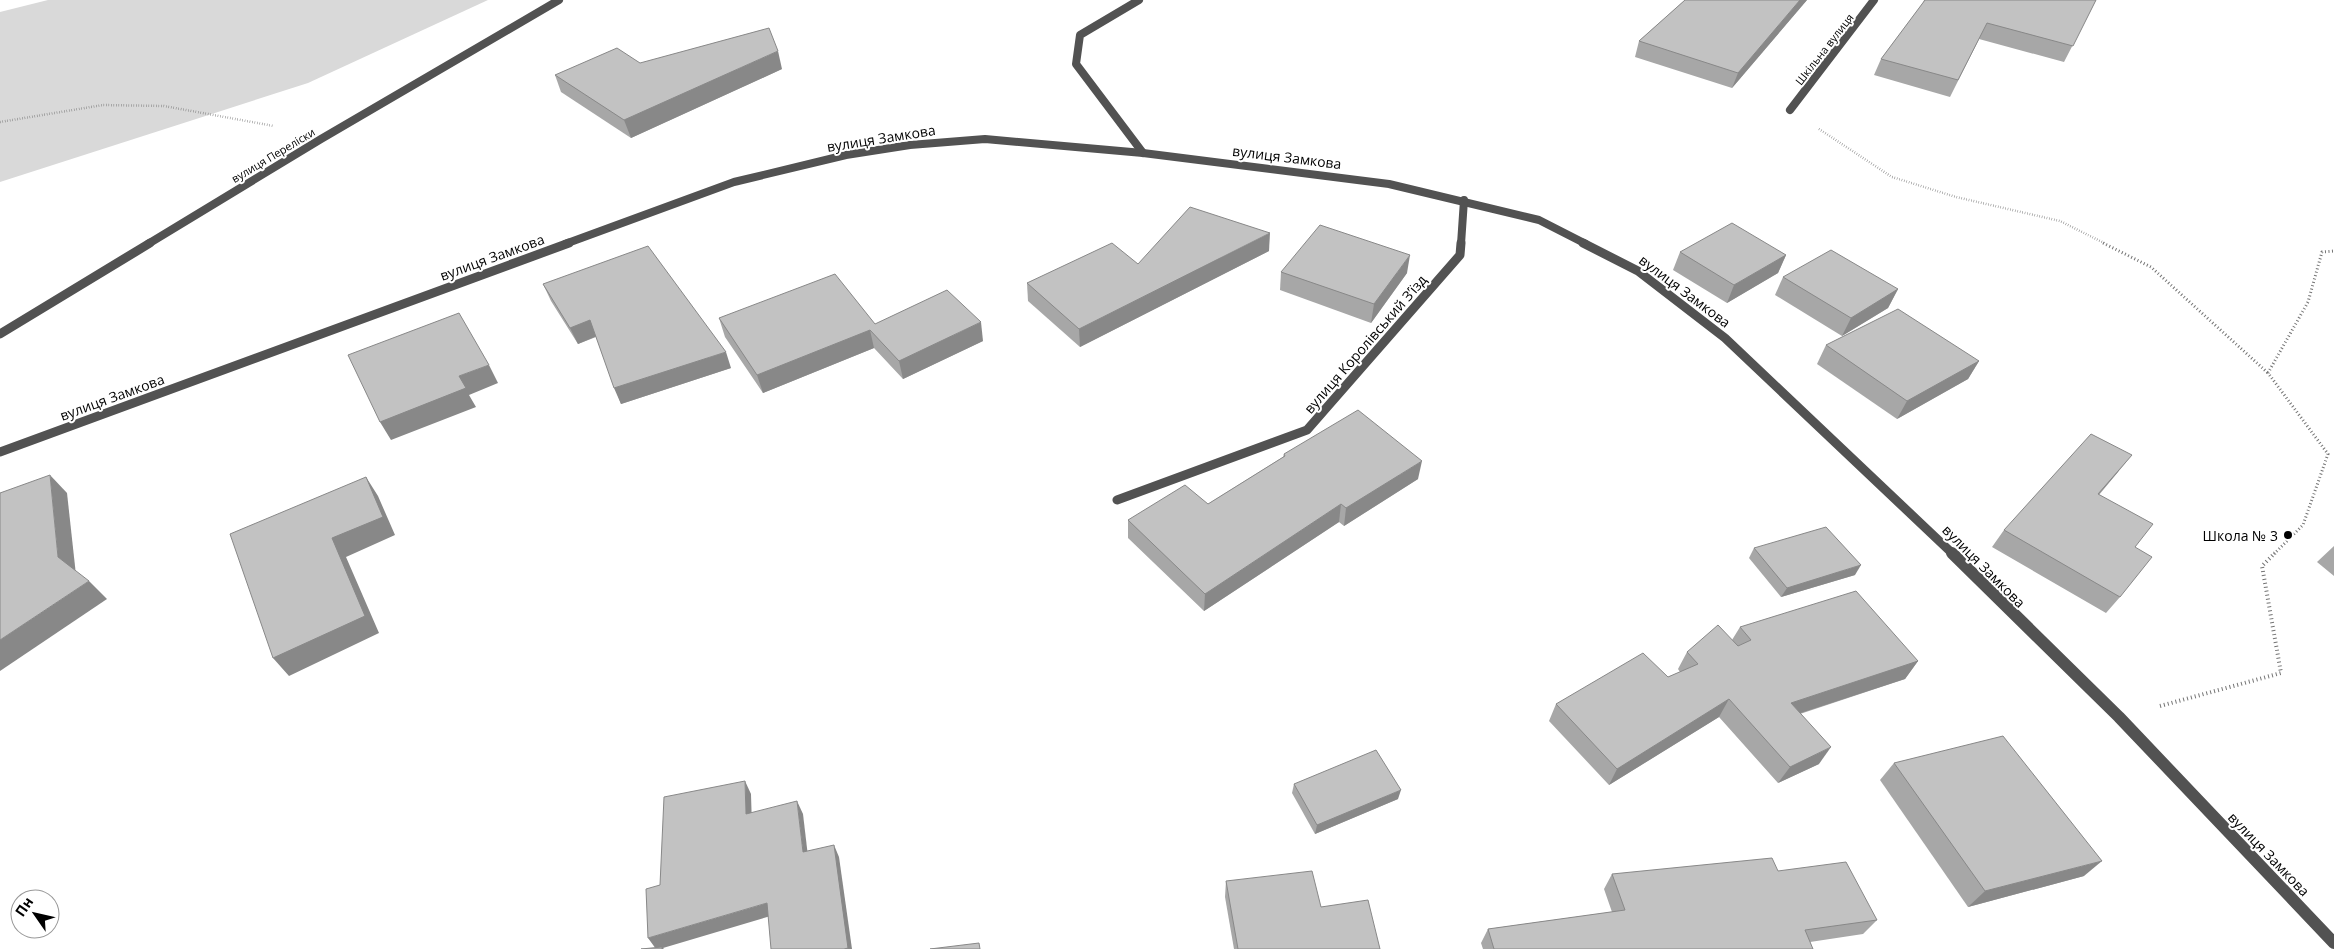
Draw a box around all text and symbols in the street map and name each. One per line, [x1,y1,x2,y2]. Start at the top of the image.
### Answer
street label: Шкільна вулиця [1791,10,1857,88]
street label: вулиця Замкова [825,120,937,156]
street label: вулиця Переліски [228,124,318,186]
street label: вулиця Замкова [1231,141,1343,173]
street label: вулиця Замкова [437,229,547,285]
street label: вулиця Замкова [1635,250,1735,332]
street label: вулиця Королівський Зʼїзд [1299,271,1431,417]
street label: вулиця Замкова [57,369,167,425]
street label: вулиця Замкова [1938,520,2030,612]
place label: Школа № 3 [2203,526,2278,545]
marker: Школа № 3 [2282,529,2294,541]
street label: вулиця Замкова [2224,808,2314,900]
north arrow [10,889,60,939]
text: Пн [10,893,37,920]

